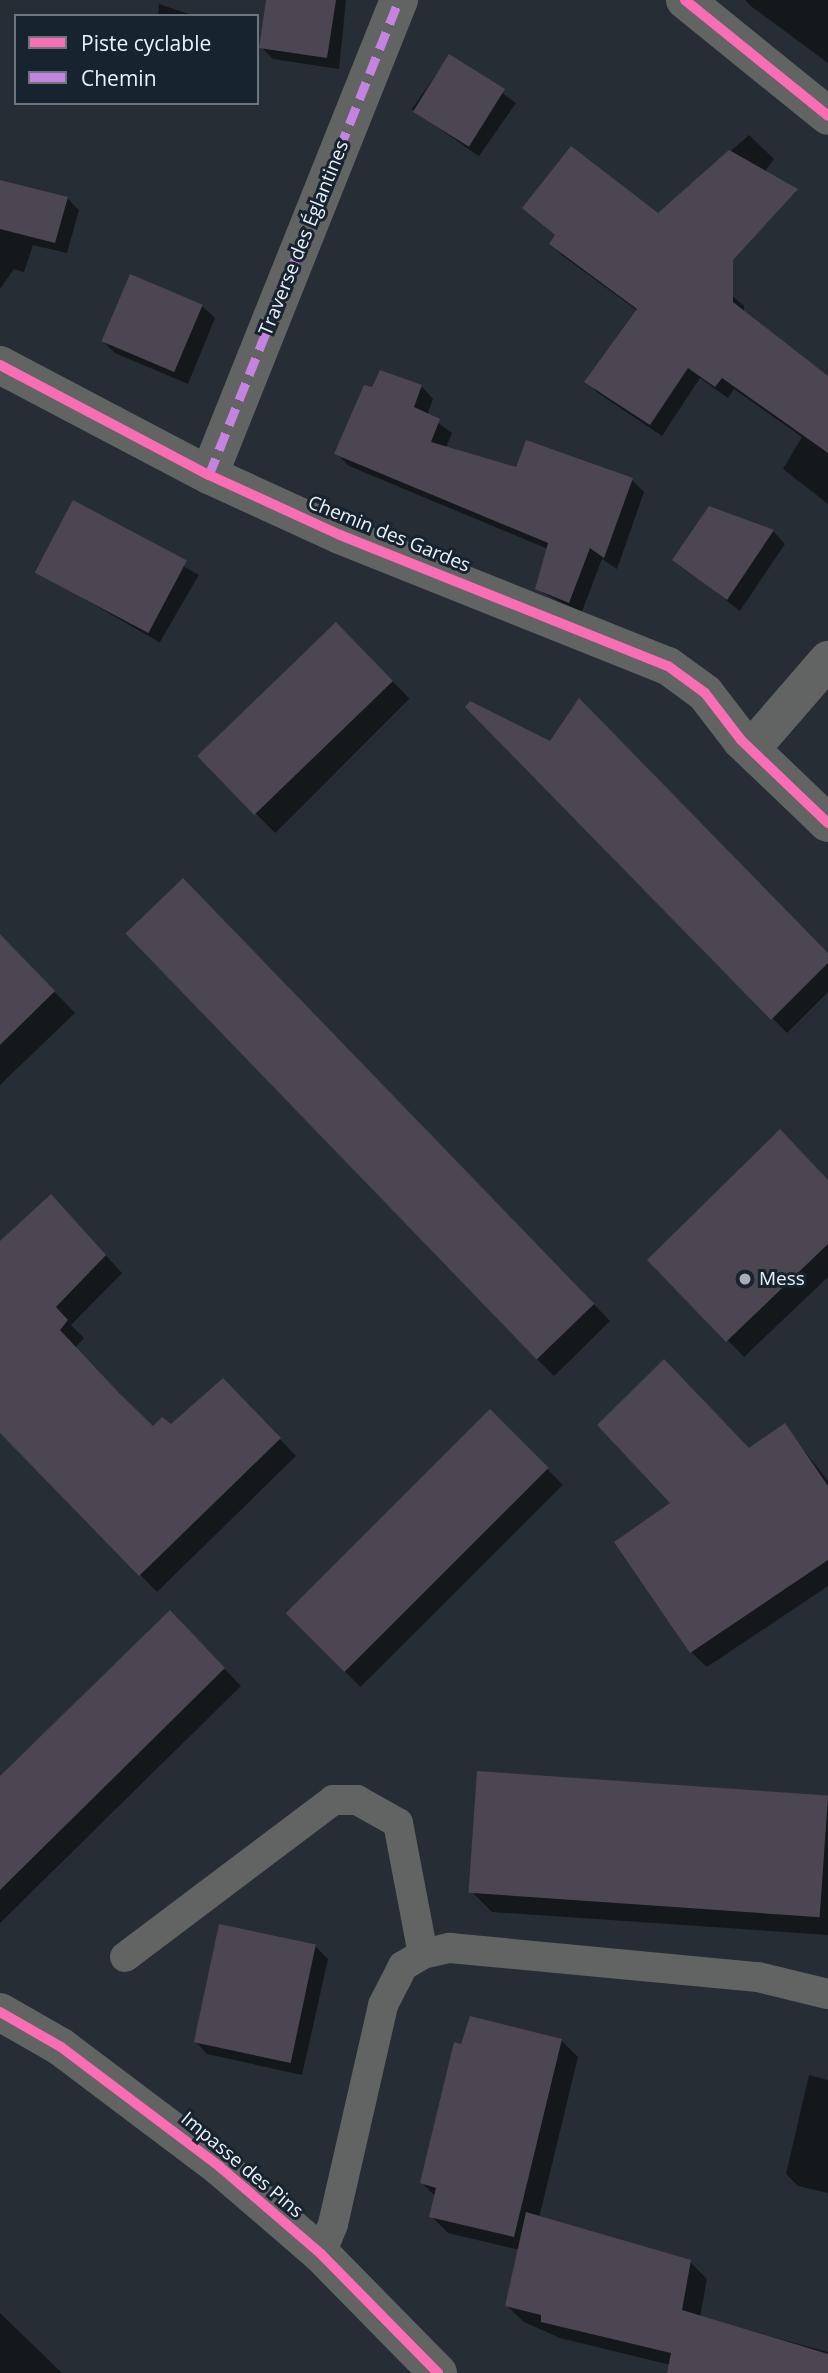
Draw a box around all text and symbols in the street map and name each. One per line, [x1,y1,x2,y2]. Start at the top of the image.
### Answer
legend [14,14,259,105]
text: Piste cyclable [81,29,211,57]
text: Chemin [81,64,157,92]
street label: Traverse des Églantines [254,137,354,339]
street label: Chemin des Gardes [305,491,473,577]
place label: Mess [759,1268,805,1290]
marker: Mess [737,1271,753,1287]
street label: Impasse des Pins [176,2107,308,2223]

